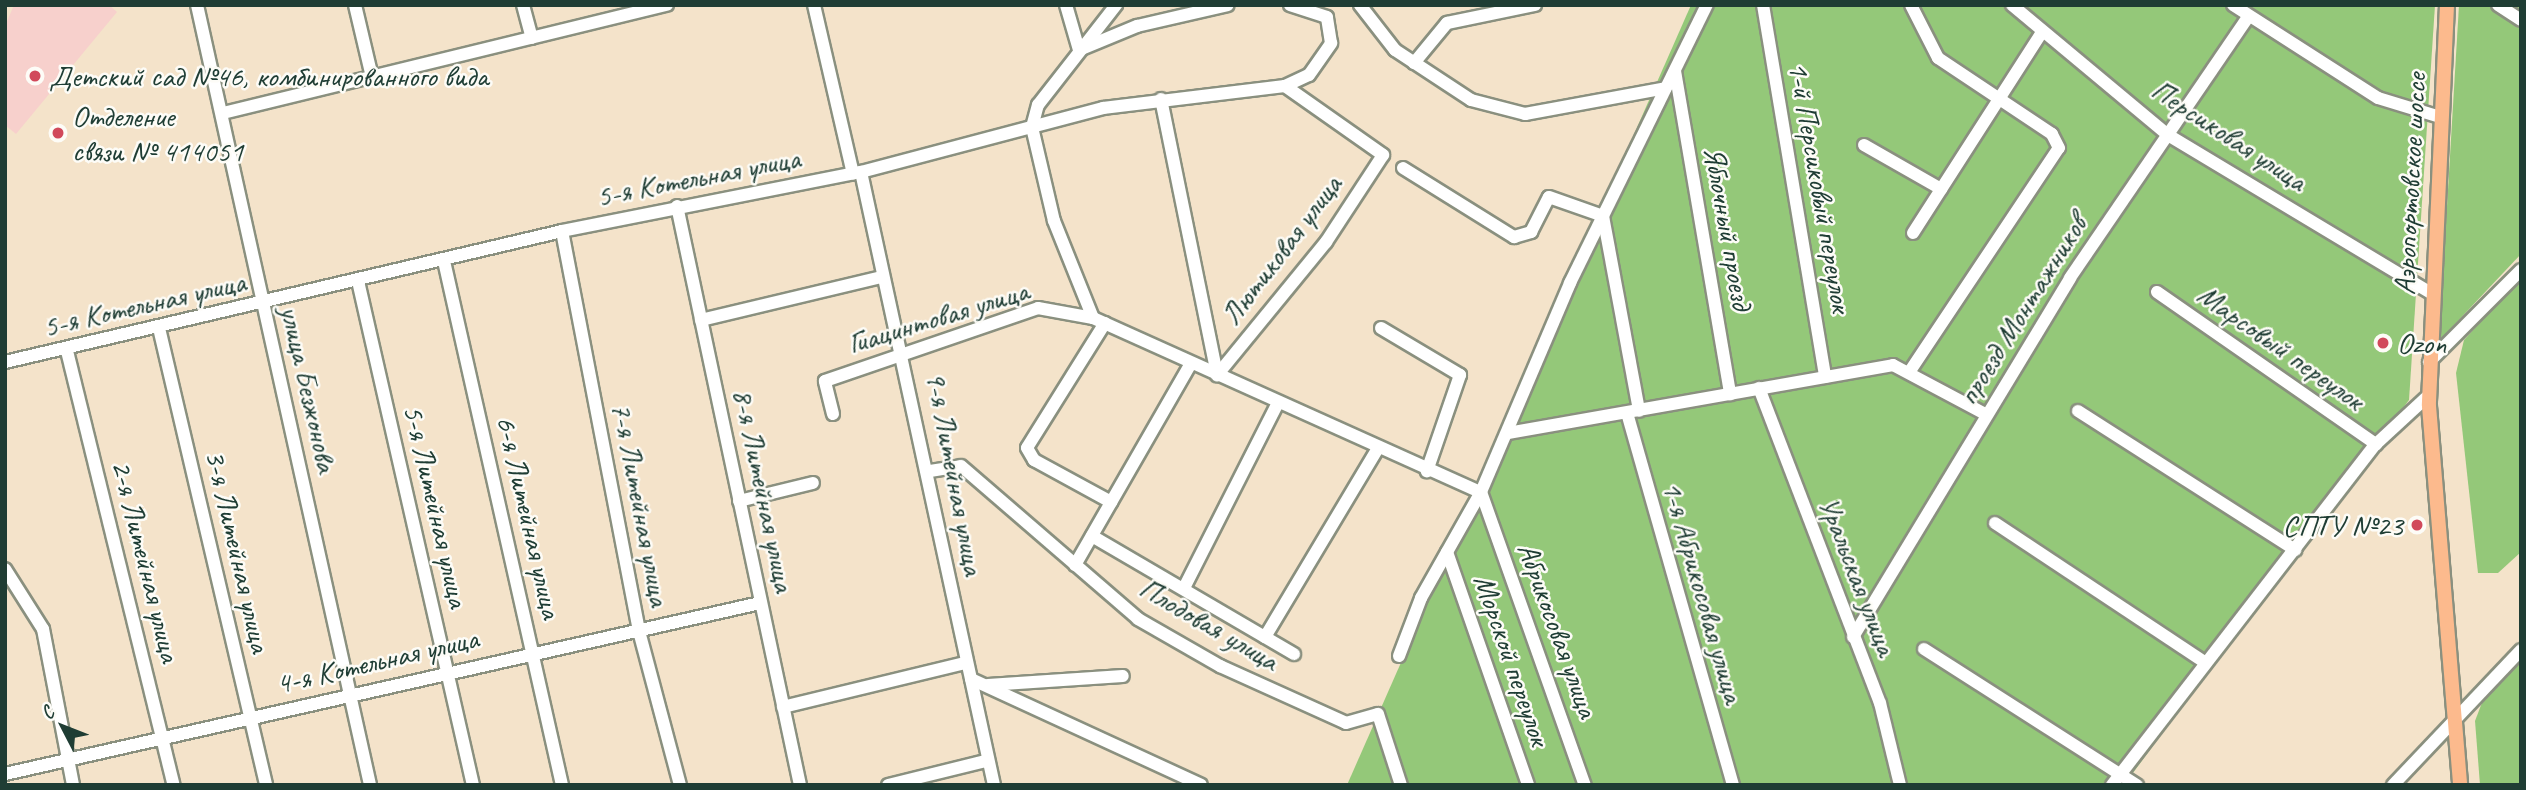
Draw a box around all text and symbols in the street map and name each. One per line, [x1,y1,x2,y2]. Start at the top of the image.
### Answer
place label: Детский сад №46, комбинированного вида [49,58,484,94]
street label: 1-й Персиковый переулок [1780,59,1860,315]
marker: Детский сад №46, комбинированного вида [27,68,43,84]
street label: Персиковая улица [2143,71,2315,199]
street label: Аэропортовское шоссе [2386,71,2434,297]
place label: Отделение связи № 414051 [72,98,243,168]
marker: Отделение связи № 414051 [50,125,66,141]
street label: 5-я Котельная улица [592,139,804,215]
street label: Яблочный проезд [1696,144,1760,312]
street label: Лютиковая улица [1212,167,1350,333]
street label: проезд Монтажников [1951,211,2093,409]
street label: 5-я Котельная улица [38,263,250,345]
street label: Гиацинтовая улица [843,272,1033,362]
street label: Марсовый переулок [2191,276,2371,418]
street label: улица Безжонова [272,303,346,475]
place label: Ozon [2397,325,2446,361]
marker: Ozon [2375,335,2391,351]
street label: 9-я Литейная улица [917,368,993,578]
street label: 8-я Литейная улица [725,385,803,595]
street label: 7-я Литейная улица [603,399,679,609]
street label: 5-я Литейная улица [395,401,477,611]
street label: 6-я Литейная улица [488,412,570,622]
street label: 3-я Литейная улица [197,446,279,656]
street label: 2-я Литейная улица [103,456,189,666]
street label: 1-я Абрикосовая улица [1654,478,1752,706]
street label: Уральская улица [1811,492,1905,660]
place label: СПТУ №23 [2282,507,2403,543]
marker: СПТУ №23 [2409,517,2425,533]
street label: Абрикосовая улица [1509,537,1607,723]
street label: Плодовая улица [1132,569,1286,679]
street label: Морской переулок [1466,570,1558,750]
street label: 4-я Котельная улица [271,620,483,702]
north arrow [28,692,98,762]
text: С [35,701,59,724]

